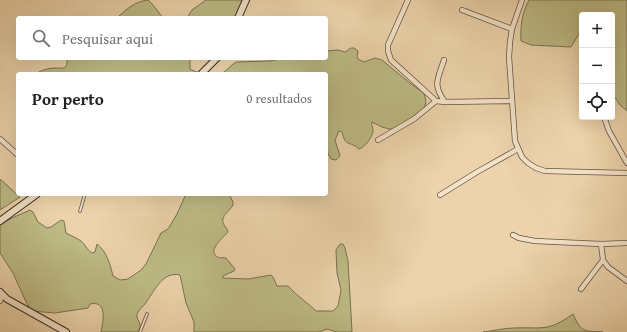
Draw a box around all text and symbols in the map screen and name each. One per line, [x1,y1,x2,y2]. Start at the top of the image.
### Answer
map controls [579,12,615,120]
button: + [579,12,615,48]
search box [16,16,328,60]
icon: search [30,27,52,49]
text: Pesquisar aqui [62,28,153,49]
button: − [579,48,615,84]
button: locate [579,84,615,120]
text: Por perto [32,86,104,111]
text: 0 resultados [246,89,312,108]

